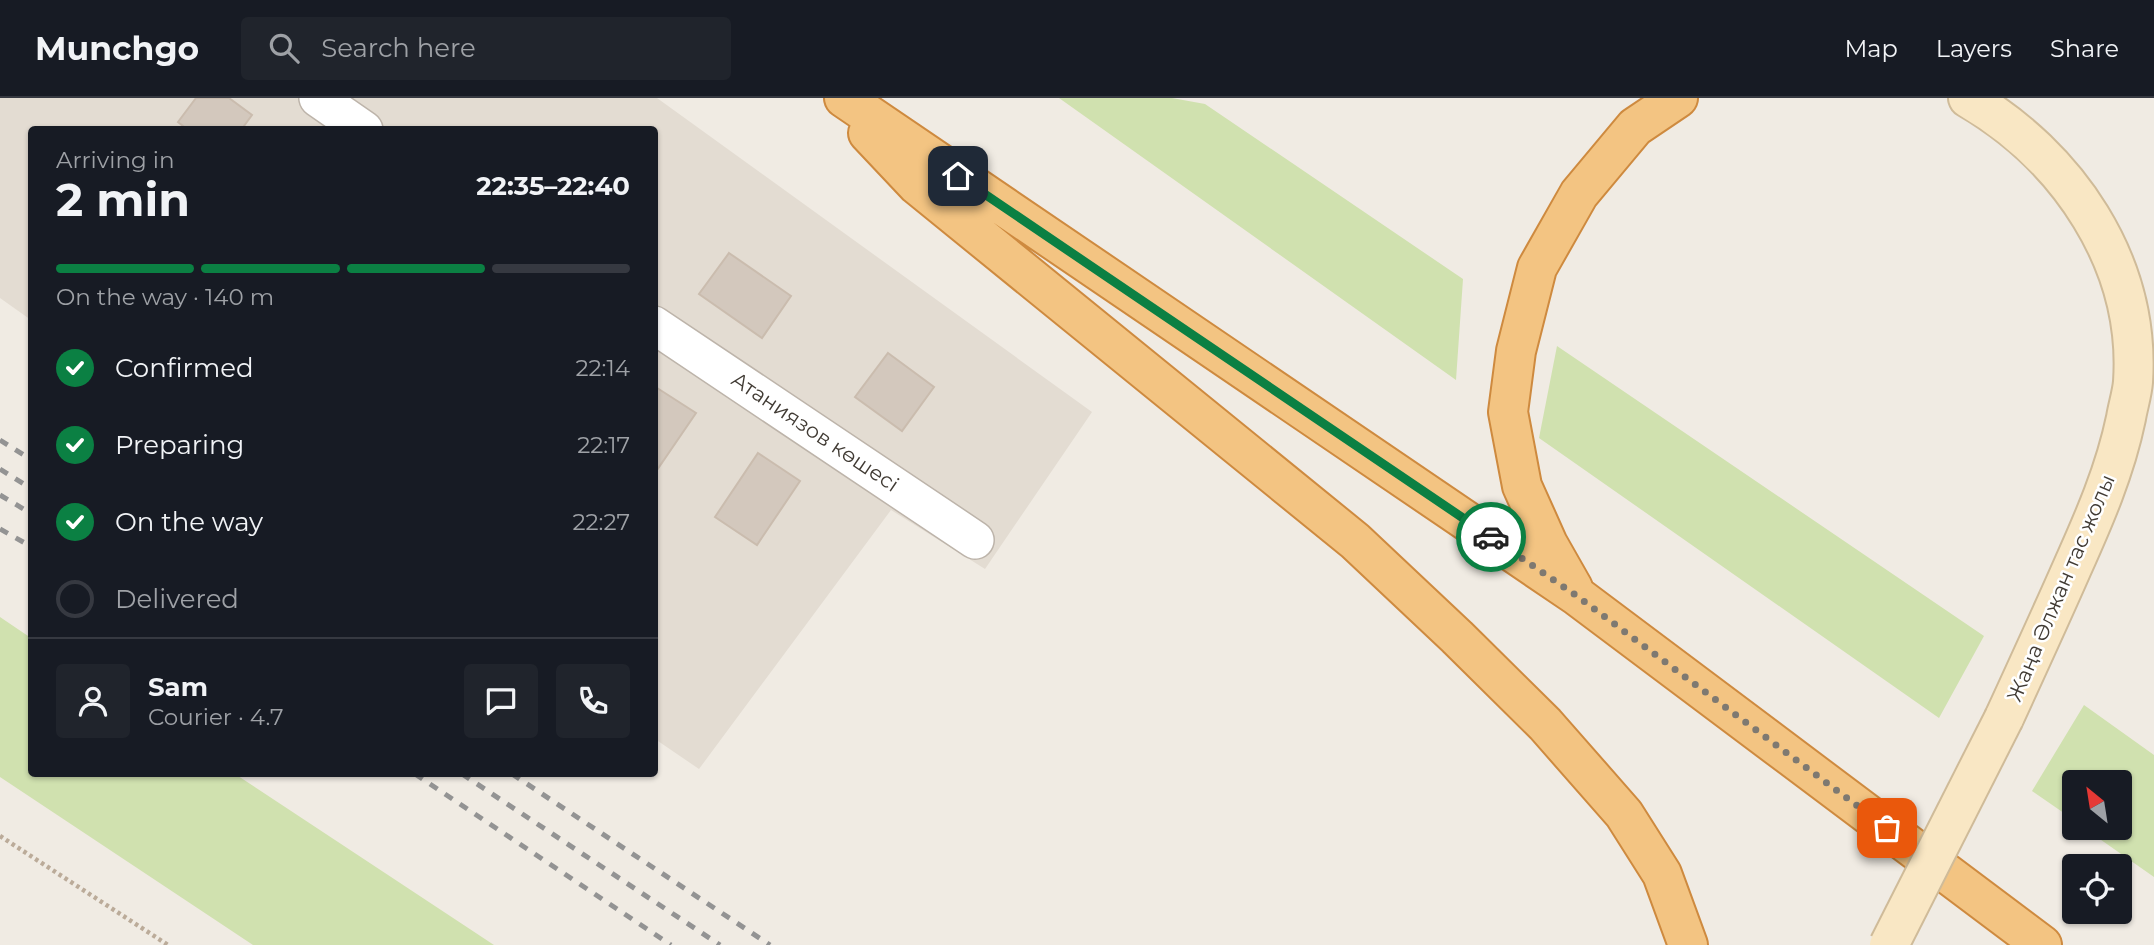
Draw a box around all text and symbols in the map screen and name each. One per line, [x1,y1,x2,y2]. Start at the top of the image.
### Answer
search box [241,17,731,80]
text: Munchgo [35,28,199,68]
icon: search [265,29,303,67]
text: Search here [321,32,476,64]
text: Map [1844,34,1898,63]
text: Layers [1936,34,2012,63]
text: Share [2050,34,2119,63]
text: Arriving in [56,146,175,174]
pin [928,146,988,206]
icon: home [939,157,977,195]
text: 22:35–22:40 [476,170,630,202]
text: 2 min [56,171,190,228]
text: On the way · 140 m [56,283,274,311]
icon: check [56,349,94,387]
text: Confirmed [115,352,254,384]
text: 22:14 [575,354,630,382]
street label: Атаниязов көшесі [727,366,904,497]
icon: check [56,426,94,464]
text: Preparing [115,429,244,461]
text: 22:17 [577,431,630,459]
street label: Жаңа Әлжан тас жолы [2001,470,2120,705]
courier [1456,502,1526,572]
icon: check [56,503,94,541]
text: On the way [115,506,263,538]
text: 22:27 [572,508,630,536]
icon: car [1472,518,1510,556]
text: Delivered [115,583,239,615]
button: person [56,664,130,738]
button: chat [464,664,538,738]
button: phone [556,664,630,738]
text: Sam [148,671,208,703]
text: Courier · 4.7 [148,703,284,731]
north arrow [2062,770,2132,840]
map controls [2062,770,2132,924]
pin [1857,798,1917,858]
icon: bag [1868,809,1906,847]
button: locate [2062,854,2132,924]

